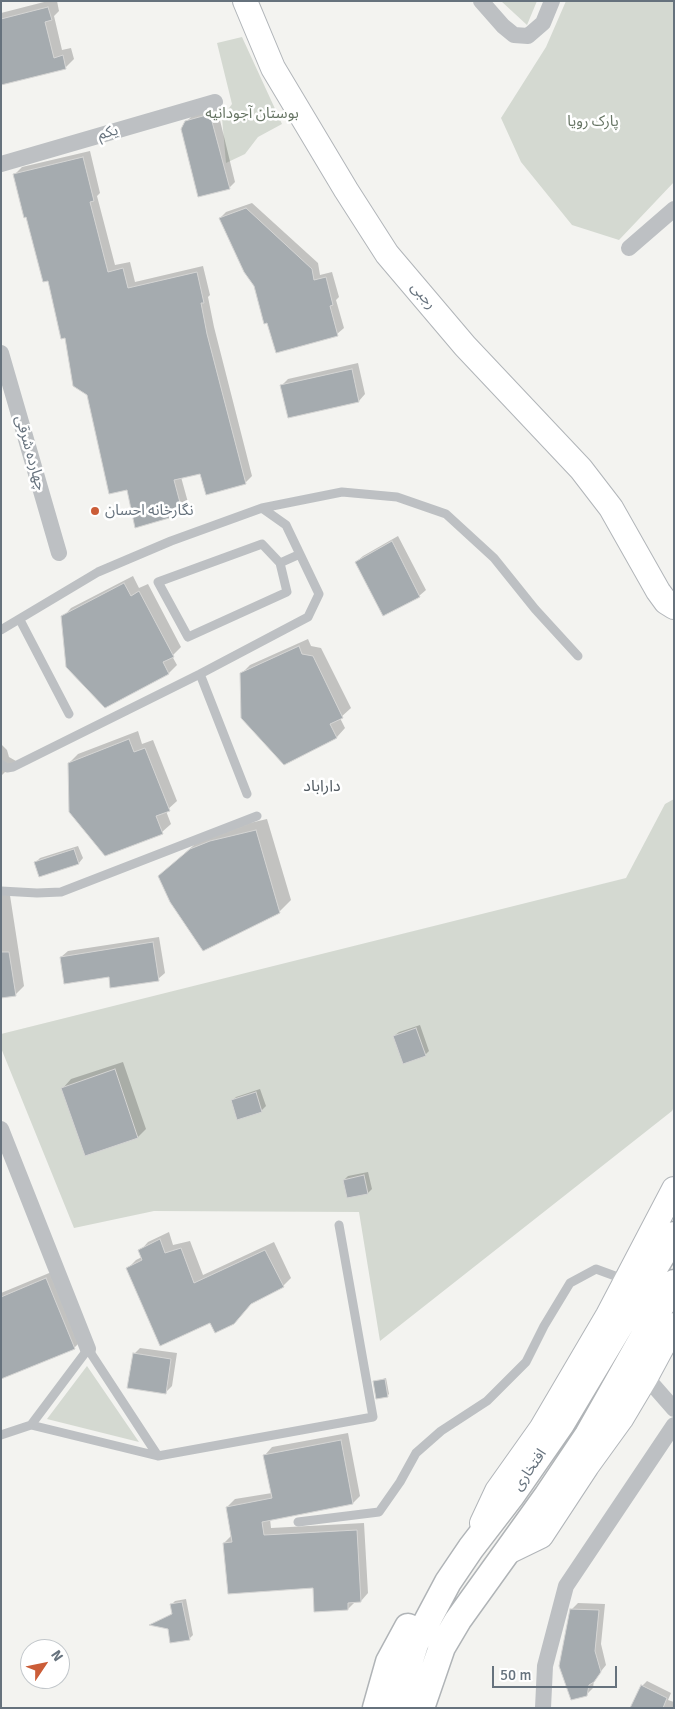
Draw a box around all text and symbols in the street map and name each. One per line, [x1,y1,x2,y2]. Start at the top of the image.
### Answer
park label: بوستان آجودانیه [205,105,299,123]
park label: پارک رویا [567,113,619,131]
street label: یکم [96,122,120,144]
street label: رجبی [406,279,440,313]
street label: چهارده شرقی [11,413,49,493]
place label: نگارخانه احسان [105,502,194,520]
marker: نگارخانه احسان [89,505,101,517]
district label: داراباد [303,777,341,797]
street label: افتخاری [509,1446,551,1494]
north arrow [20,1639,70,1689]
text: N [47,1647,67,1665]
scale bar [495,1656,620,1688]
text: 50 m [500,1666,531,1684]

